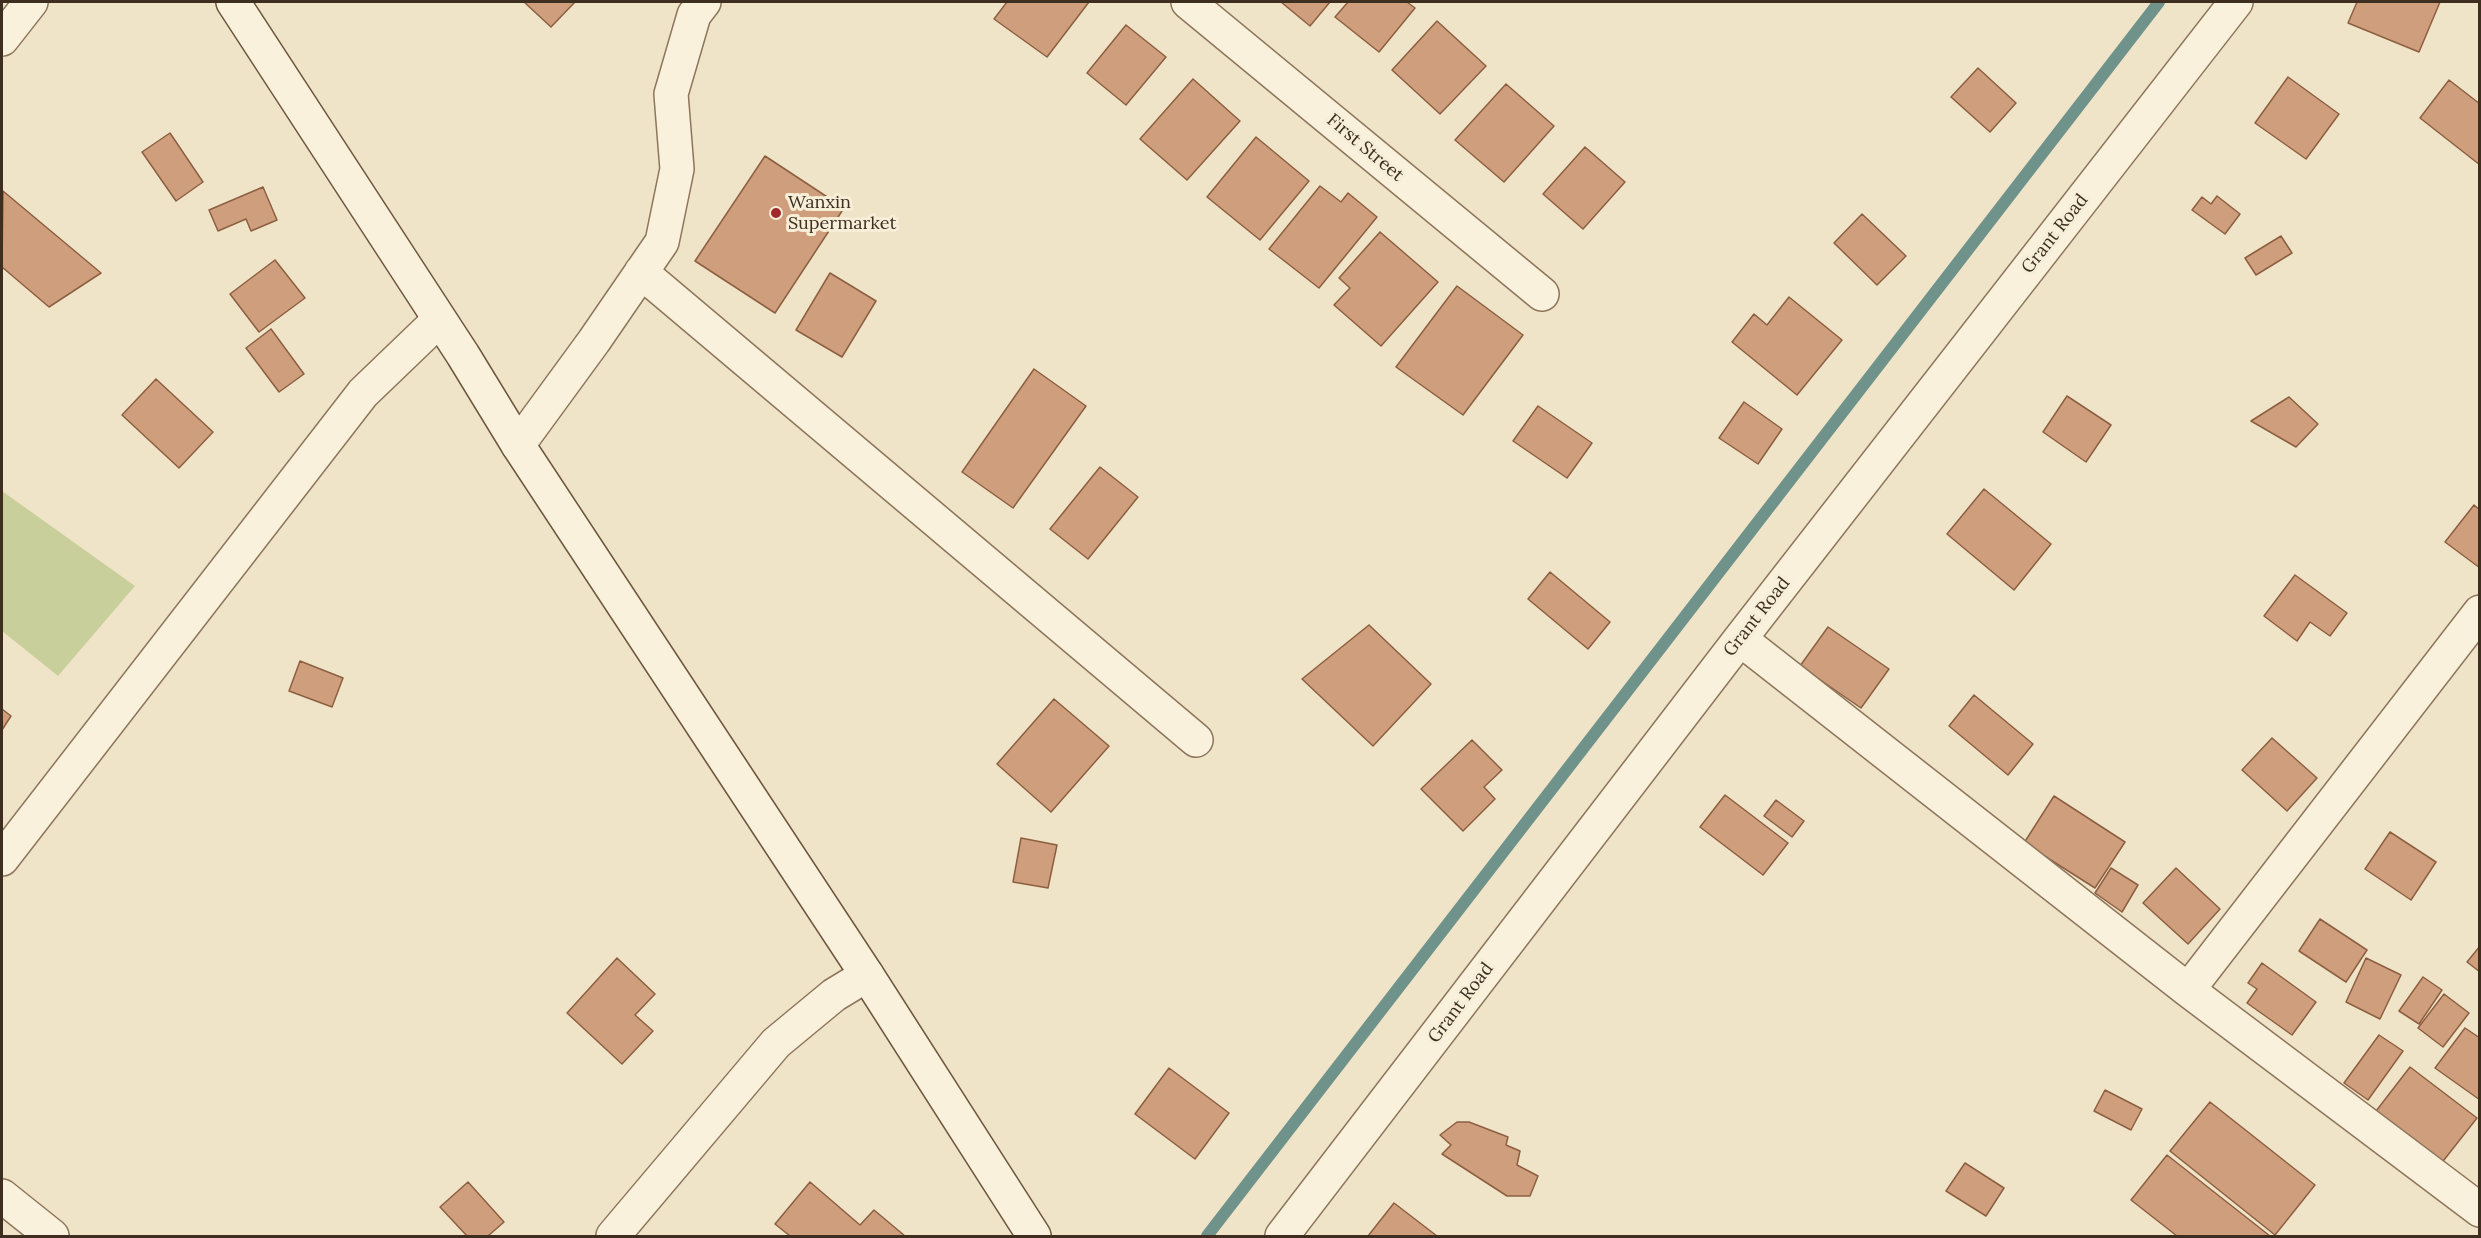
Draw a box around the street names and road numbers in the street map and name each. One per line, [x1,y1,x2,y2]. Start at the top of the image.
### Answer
street label: First Street [1322,110,1408,186]
street label: Grant Road [2017,190,2093,278]
street label: Grant Road [1719,573,1795,661]
street label: Grant Road [1424,959,1498,1047]

